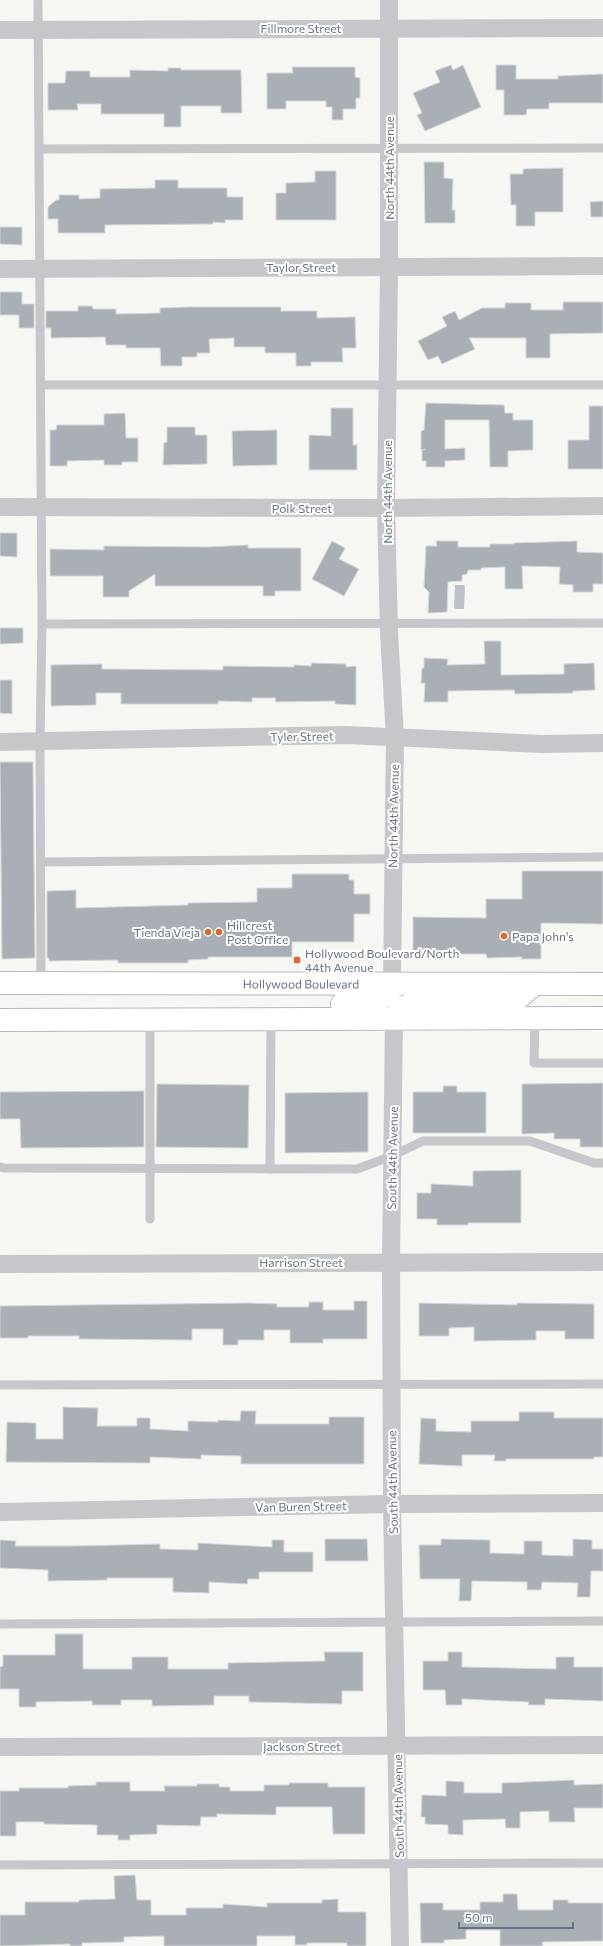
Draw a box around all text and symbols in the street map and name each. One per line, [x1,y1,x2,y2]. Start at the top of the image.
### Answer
street label: Fillmore Street [261,21,341,35]
street label: North 44th Avenue [382,116,396,220]
street label: Taylor Street [266,260,336,274]
street label: North 44th Avenue [380,440,394,544]
street label: Polk Street [272,501,332,515]
street label: Tyler Street [270,728,334,744]
street label: North 44th Avenue [385,764,401,868]
place label: Hillcrest Post Office [227,918,288,946]
place label: Tienda Vieja [134,925,200,939]
marker: Tienda Vieja [203,927,213,937]
marker: Hillcrest Post Office [214,927,224,937]
place label: Papa John's [512,929,574,944]
marker: Papa John's [499,931,509,941]
place label: Hollywood Boulevard/North 44th Avenue [305,946,459,974]
marker: Hollywood Boulevard/North 44th Avenue [292,955,302,965]
street label: Hollywood Boulevard [243,976,359,991]
street label: South 44th Avenue [384,1106,400,1210]
street label: Harrison Street [259,1255,343,1269]
street label: South 44th Avenue [384,1430,400,1534]
street label: Van Buren Street [255,1498,347,1514]
street label: Jackson Street [263,1739,341,1754]
street label: South 44th Avenue [390,1754,406,1858]
scale bar [459,1904,573,1930]
text: 50 m [465,1910,493,1924]

